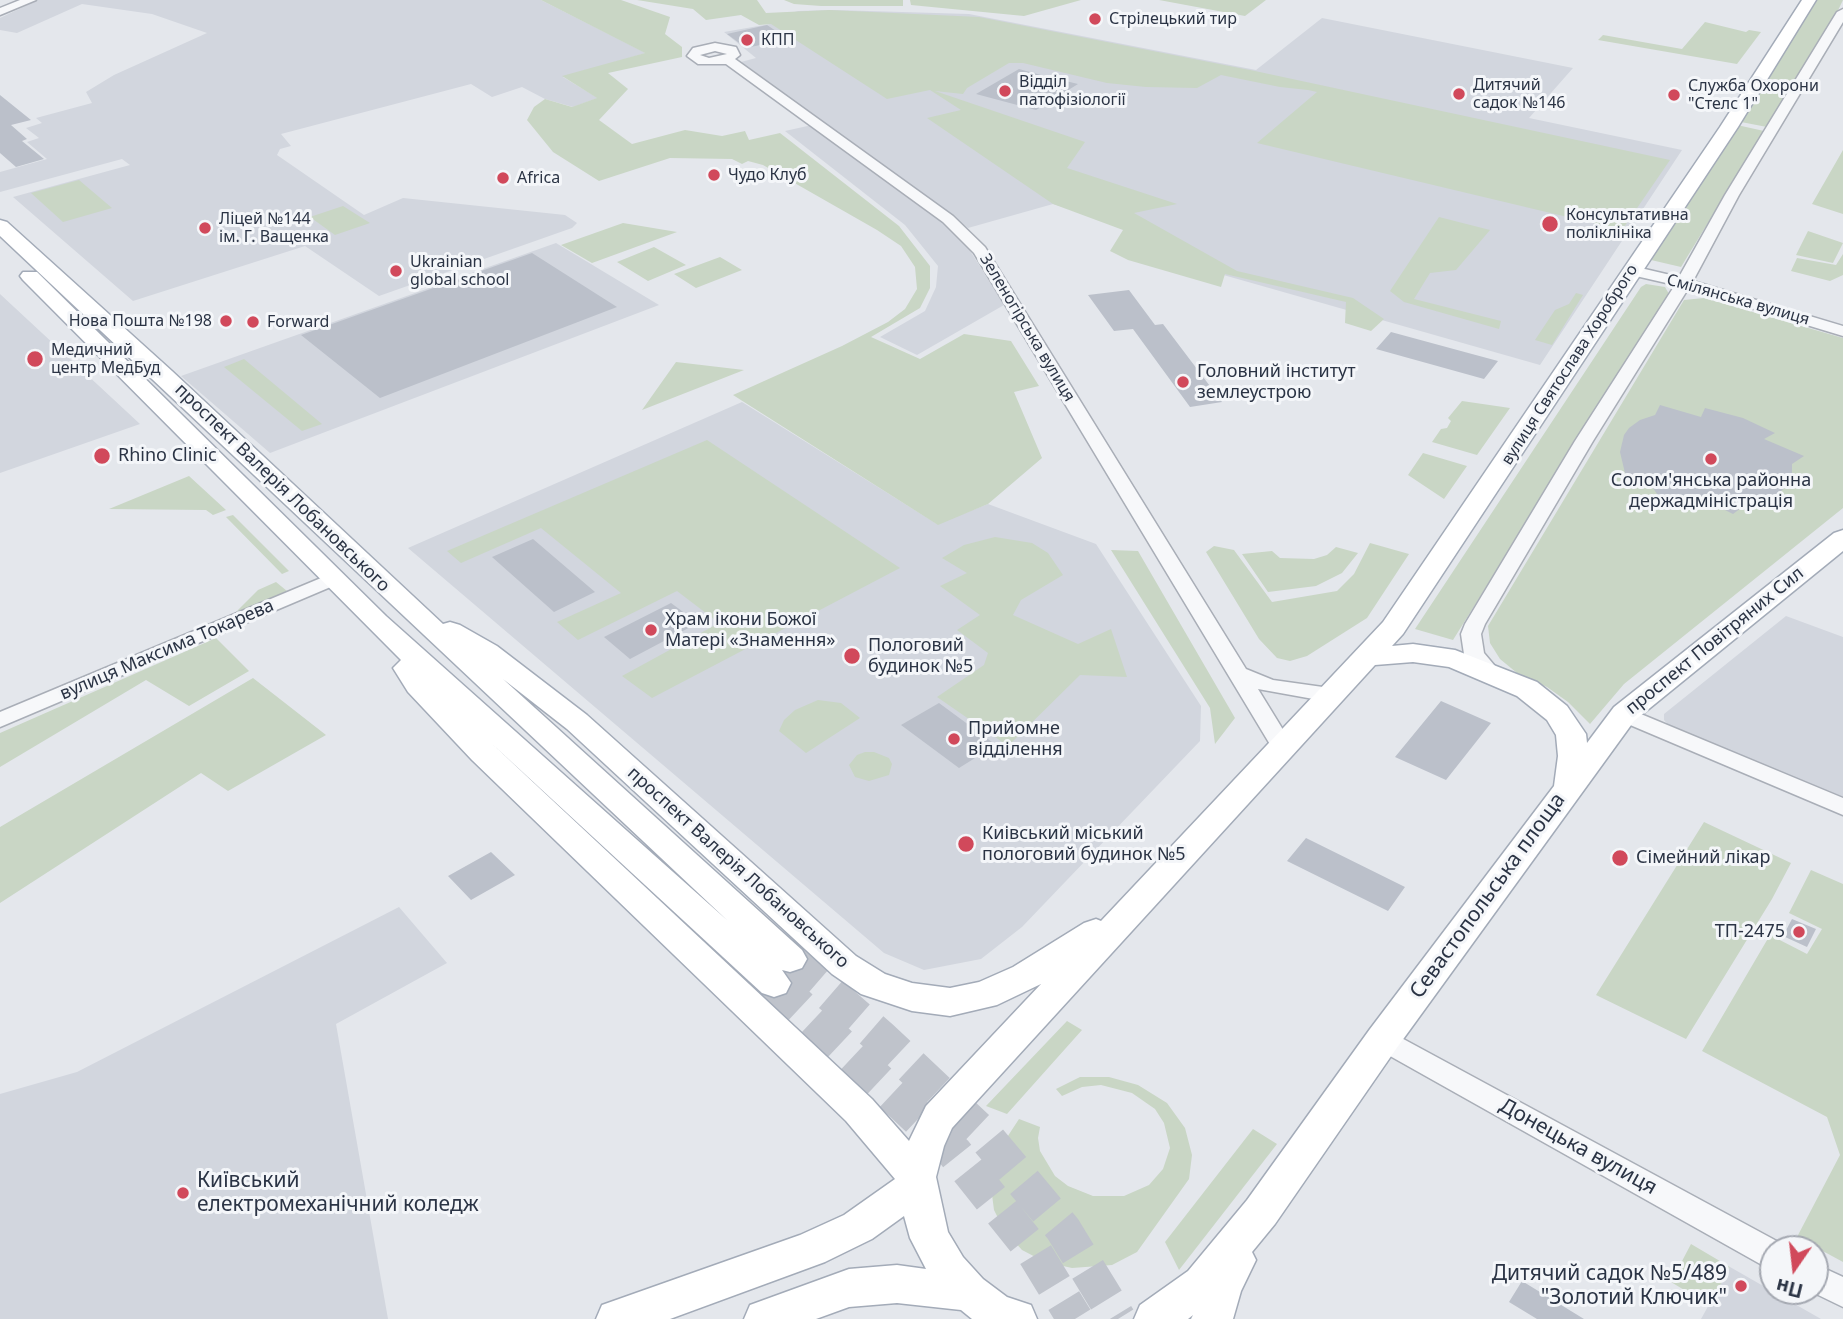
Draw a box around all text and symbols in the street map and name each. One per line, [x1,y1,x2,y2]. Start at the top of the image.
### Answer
place label: Стрілецький тир [1109,9,1237,29]
marker: Стрілецький тир [1087,11,1103,27]
place label: КПП [761,30,794,50]
marker: КПП [739,32,755,48]
place label: Відділ патофізіології [1019,72,1126,110]
place label: Дитячий садок №146 [1473,75,1565,113]
place label: Служба Охорони "Стелс 1" [1688,76,1819,114]
marker: Відділ патофізіології [997,83,1013,99]
marker: Дитячий садок №146 [1451,86,1467,102]
marker: Служба Охорони "Стелс 1" [1666,87,1682,103]
place label: Чудо Клуб [728,165,807,185]
marker: Чудо Клуб [706,167,722,183]
place label: Africa [517,168,560,188]
marker: Africa [495,170,511,186]
place label: Консультативна поліклініка [1566,205,1689,243]
place label: Ліцей №144 ім. Г. Ващенка [219,209,329,247]
marker: Консультативна поліклініка [1540,214,1560,234]
marker: Ліцей №144 ім. Г. Ващенка [197,220,213,236]
street label: Зеленогірська вулиця [975,251,1079,405]
place label: Ukrainian global school [410,252,509,290]
street label: вулиця Святослава Хороброго [1498,261,1642,469]
marker: Ukrainian global school [388,263,404,279]
street label: Смілянська вулиця [1664,270,1812,330]
place label: Нова Пошта №198 [69,311,212,331]
place label: Forward [267,312,329,332]
marker: Нова Пошта №198 [218,313,234,329]
marker: Forward [245,314,261,330]
place label: Медичний центр МедБуд [51,340,160,378]
marker: Медичний центр МедБуд [25,349,45,369]
place label: Головний інститут землеустрою [1197,361,1356,404]
marker: Головний інститут землеустрою [1175,374,1191,390]
street label: проспект Валерія Лобановського [170,379,394,597]
place label: Rhino Clinic [118,445,217,467]
marker: Rhino Clinic [92,446,112,466]
marker: Солом'янська районна держадміністрація [1703,451,1719,467]
place label: Солом'янська районна держадміністрація [1611,470,1811,512]
street label: проспект Повітряних Сил [1622,563,1808,719]
street label: вулиця Максима Токарева [57,595,277,705]
place label: Храм ікони Божої Матері «Знамення» [665,609,836,652]
marker: Храм ікони Божої Матері «Знамення» [643,622,659,638]
place label: Пологовий будинок №5 [868,635,973,678]
marker: Пологовий будинок №5 [842,646,862,666]
place label: Прийомне відділення [968,718,1063,760]
marker: Прийомне відділення [946,731,962,747]
street label: проспект Валерія Лобановського [623,763,853,973]
street label: Севастопольська площа [1405,788,1571,1004]
place label: Киівський міський пологовий будинок №5 [982,823,1186,866]
marker: Киівський міський пологовий будинок №5 [956,834,976,854]
place label: Сімейний лікар [1636,847,1771,869]
marker: Сімейний лікар [1610,848,1630,868]
place label: ТП-2475 [1715,921,1785,943]
marker: ТП-2475 [1791,924,1807,940]
street label: Донецька вулиця [1495,1093,1661,1201]
place label: Київський електромеханічний коледж [197,1168,479,1218]
marker: Київський електромеханічний коледж [175,1185,191,1201]
north arrow [1759,1235,1829,1305]
place label: Дитячий садок №5/489 "Золотий Ключик" [1492,1261,1727,1311]
text: Пн [1773,1273,1806,1304]
marker: Дитячий садок №5/489 "Золотий Ключик" [1733,1278,1749,1294]

